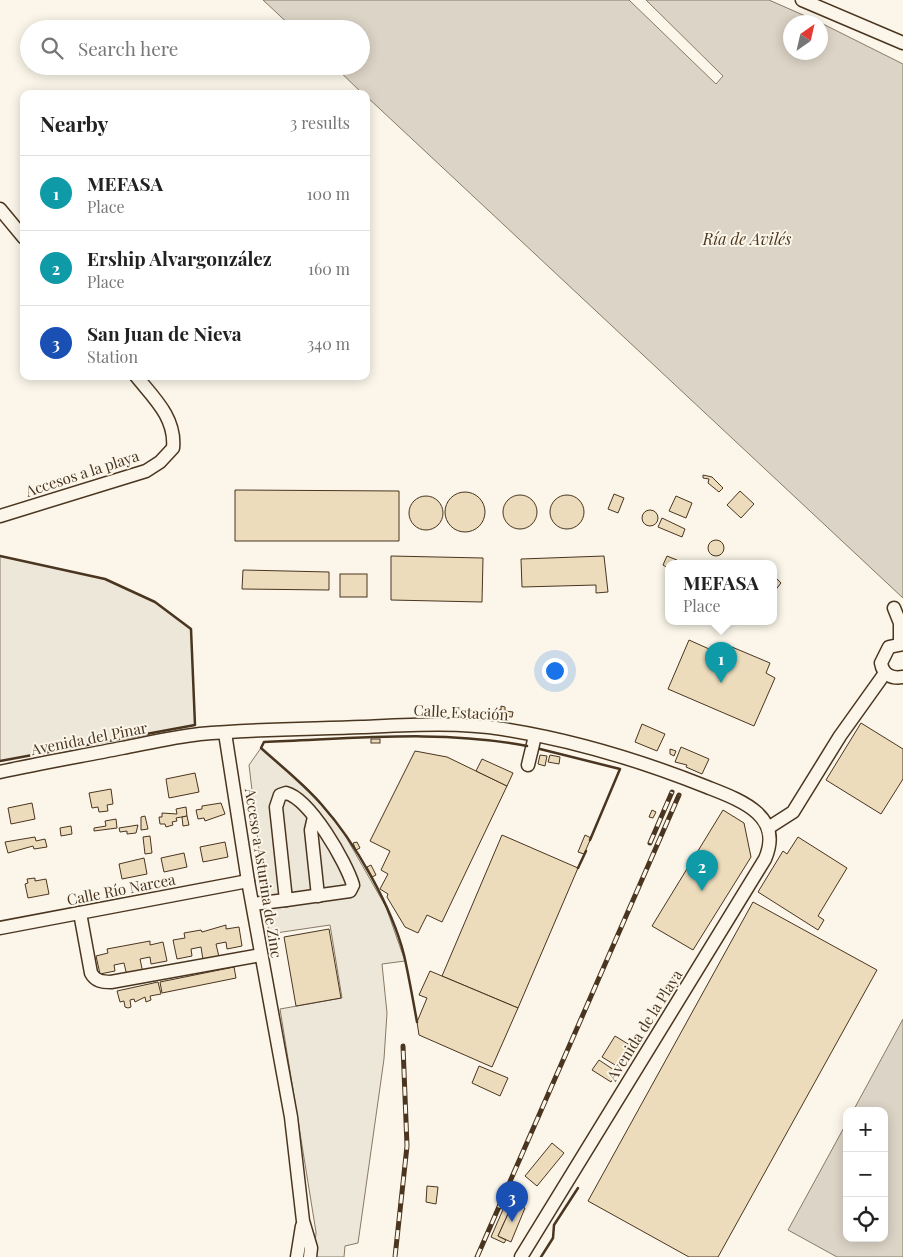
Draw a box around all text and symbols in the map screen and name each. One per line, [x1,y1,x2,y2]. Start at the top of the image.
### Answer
north arrow [783,15,828,60]
search box [20,20,370,75]
icon: search [38,34,66,62]
text: Search here [78,35,178,61]
text: Nearby [40,109,109,137]
text: 3 results [290,112,350,133]
text: MEFASA [87,170,163,196]
text: 1 [53,183,59,204]
text: 100 m [307,183,350,204]
text: Place [87,196,125,217]
water label: Ría de Avilés [702,228,791,249]
text: Ership Alvargonzález [87,245,272,271]
text: 2 [52,258,60,279]
text: 160 m [308,258,350,279]
text: Place [87,271,125,292]
text: San Juan de Nieva [87,320,242,346]
text: 3 [52,333,60,354]
text: 340 m [307,333,350,354]
text: Station [87,346,138,367]
street label: Accesos a la playa [22,445,142,501]
popup [665,560,777,625]
text: MEFASA [683,569,759,595]
text: Place [683,595,721,616]
pin: 1 [705,642,737,683]
your location [542,658,568,684]
street label: Calle Estación [413,700,509,724]
street label: Avenida del Pinar [28,717,149,759]
street label: Acceso a Asturina de Zinc [241,786,287,959]
pin: 2 [686,850,718,891]
street label: Calle Río Narcea [65,869,177,909]
street label: Avenida de la Playa [601,965,687,1085]
map controls [843,1107,888,1242]
button: + [843,1107,888,1152]
button: − [843,1152,888,1197]
pin: 3 [496,1181,528,1222]
button: locate [843,1197,888,1242]

